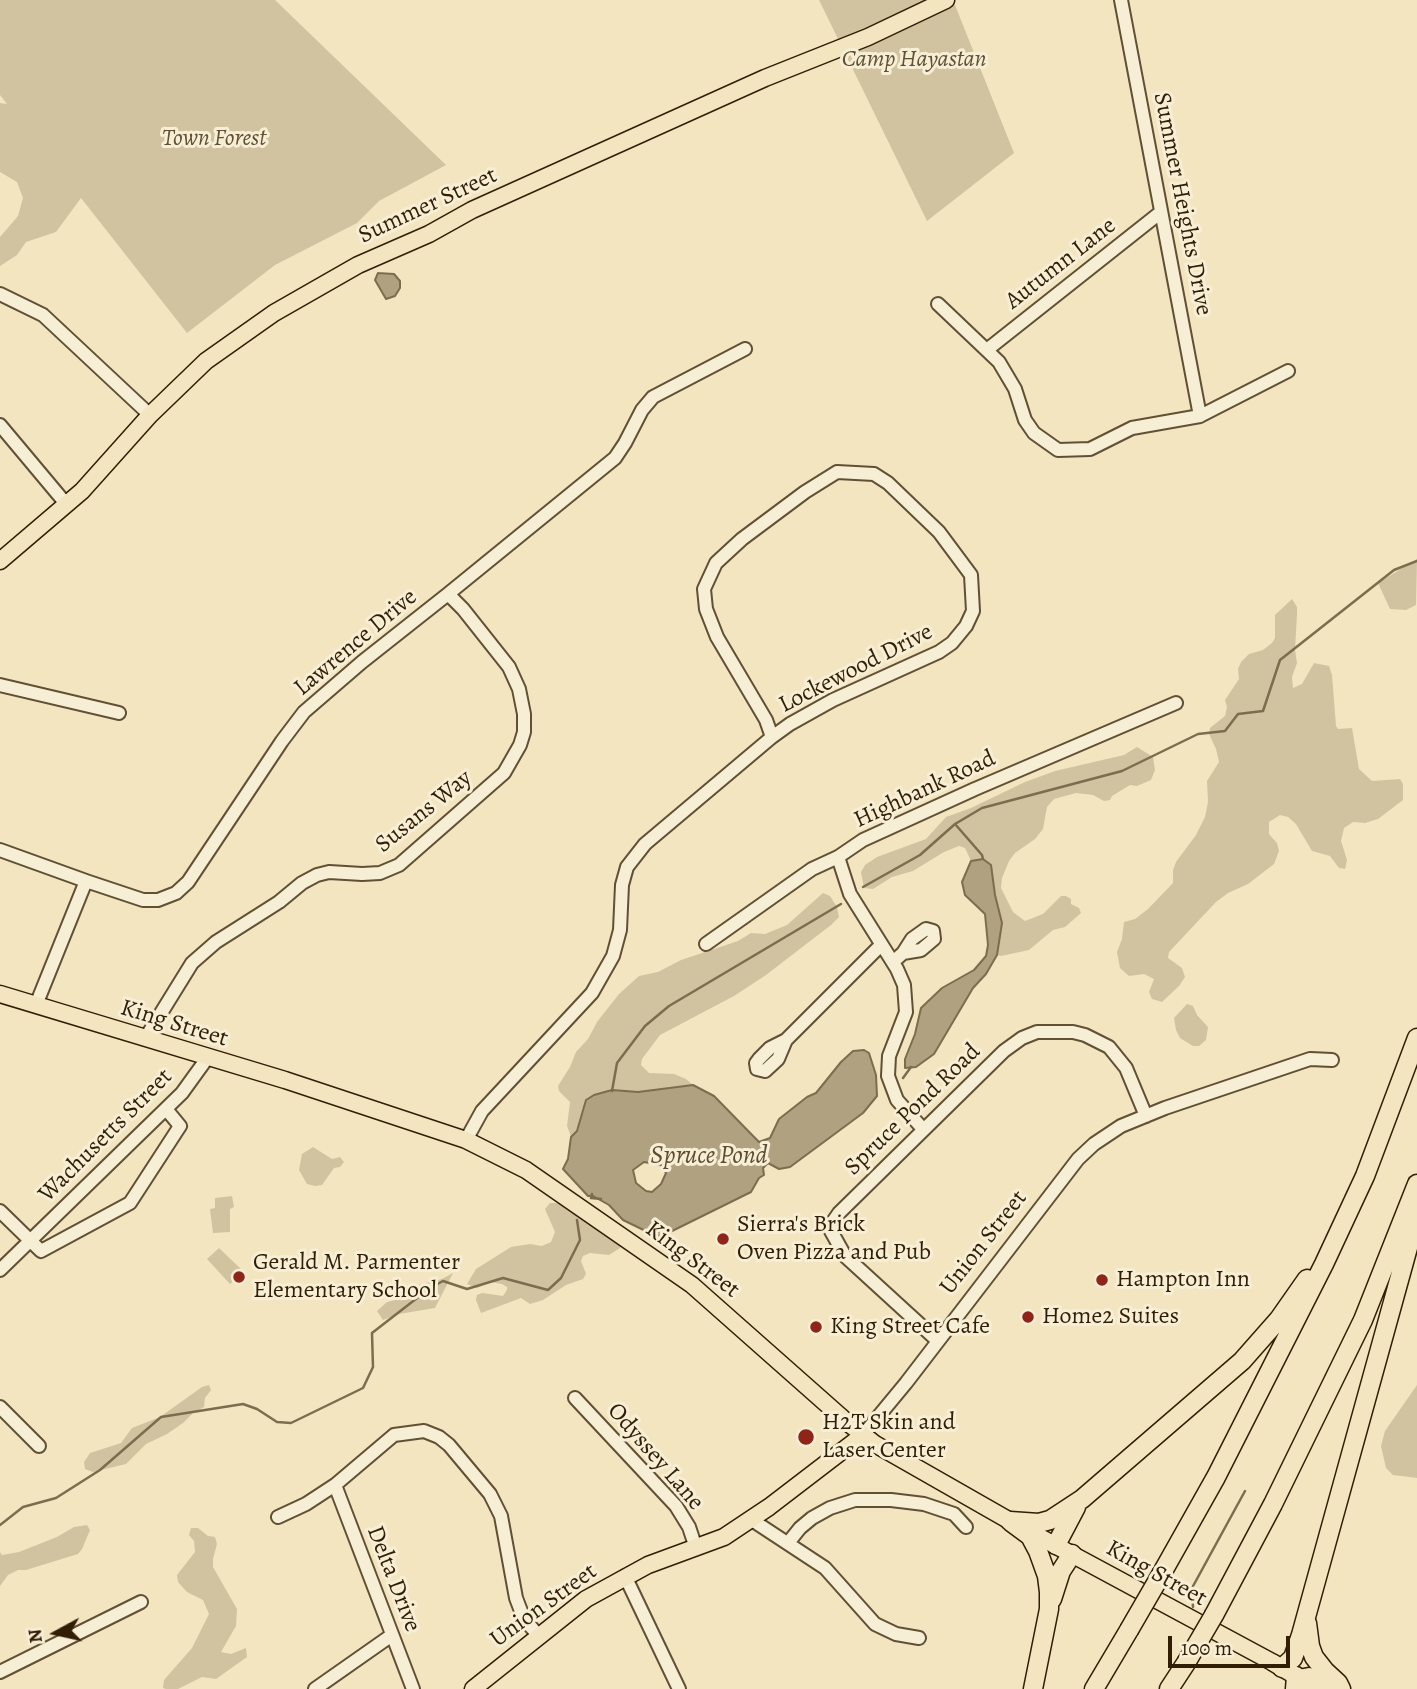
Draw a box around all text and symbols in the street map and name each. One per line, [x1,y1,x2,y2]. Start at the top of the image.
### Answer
park label: Camp Hayastan [842,46,986,74]
street label: Summer Heights Drive [1146,90,1218,318]
park label: Town Forest [162,125,266,153]
street label: Summer Street [354,161,502,251]
street label: Autumn Lane [1000,212,1122,316]
street label: Lawrence Drive [289,583,423,703]
street label: Lockewood Drive [774,618,938,720]
street label: Highbank Road [850,745,1000,835]
street label: Susans Way [370,764,478,860]
street label: King Street [117,994,231,1054]
street label: Spruce Pond Road [839,1038,987,1182]
street label: Wachusetts Street [33,1063,179,1209]
water label: Spruce Pond [650,1141,768,1173]
street label: Union Street [934,1185,1034,1301]
place label: Sierra's Brick Oven Pizza and Pub [737,1211,931,1267]
street label: King Street [639,1215,745,1305]
marker: Sierra's Brick Oven Pizza and Pub [715,1231,731,1247]
place label: Gerald M. Parmenter Elementary School [253,1249,460,1305]
place label: Hampton Inn [1116,1266,1250,1294]
marker: Gerald M. Parmenter Elementary School [231,1269,247,1285]
marker: Hampton Inn [1094,1272,1110,1288]
place label: Home2 Suites [1042,1303,1179,1331]
marker: Home2 Suites [1020,1309,1036,1325]
place label: King Street Cafe [830,1313,990,1341]
marker: King Street Cafe [808,1319,824,1335]
street label: Odyssey Lane [601,1397,709,1517]
place label: H2T Skin and Laser Center [822,1409,956,1465]
marker: H2T Skin and Laser Center [796,1427,816,1447]
street label: Delta Drive [360,1522,426,1636]
street label: King Street [1101,1535,1211,1613]
street label: Union Street [485,1558,603,1654]
north arrow [21,1598,91,1668]
scale bar [1172,1622,1294,1666]
text: N [21,1627,49,1645]
text: 100 m [1181,1634,1232,1662]

